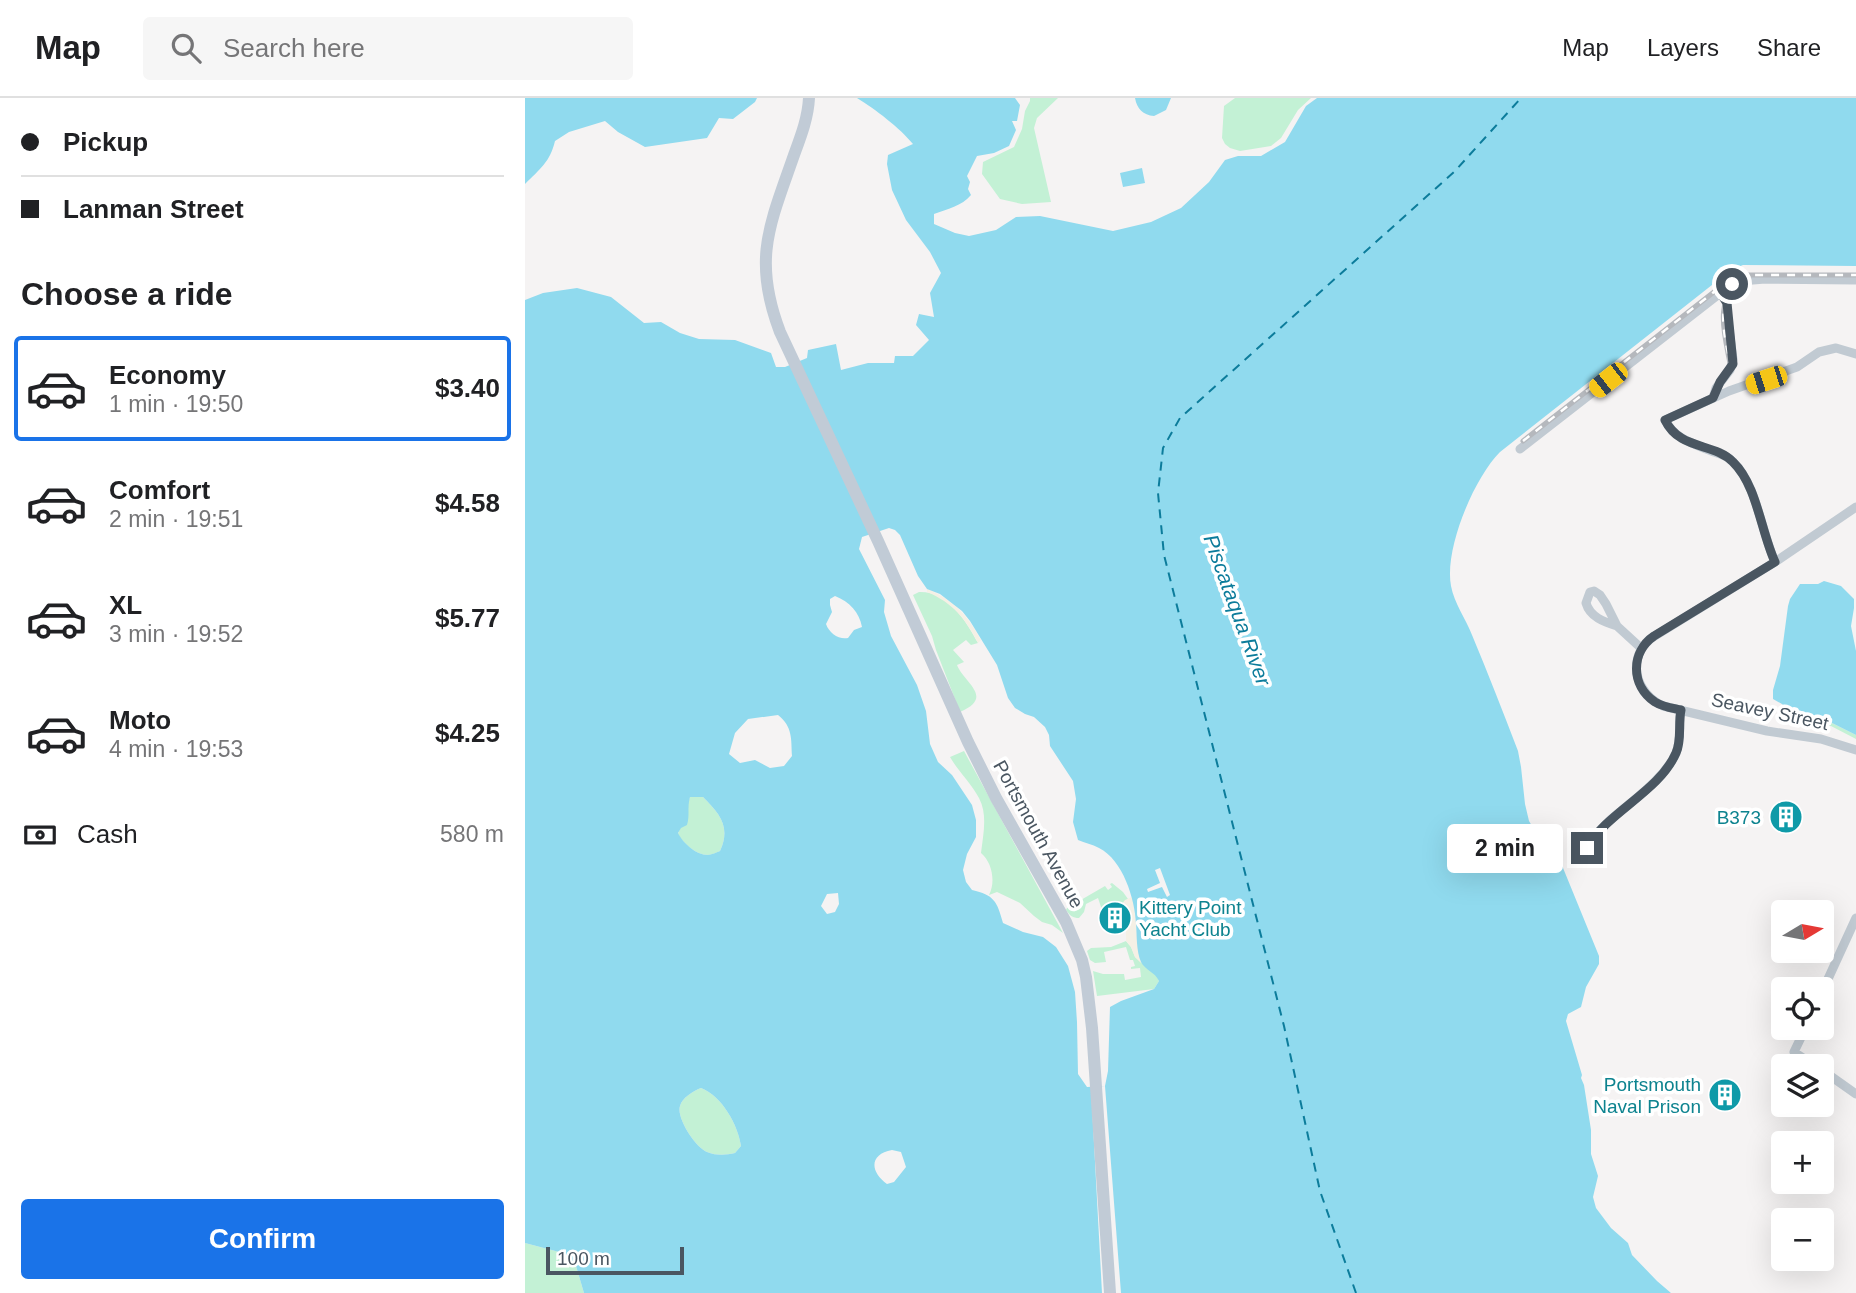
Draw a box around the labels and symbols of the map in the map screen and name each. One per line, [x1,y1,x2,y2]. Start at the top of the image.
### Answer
route start [1716,268,1748,300]
car [1585,359,1632,401]
car [1743,364,1790,396]
water label: Piscataqua River [1200,531,1276,689]
street label: Seavey Street [1709,689,1831,734]
street label: Portsmouth Avenue [989,757,1088,912]
building icon: B373 [1767,798,1805,836]
place label: B373 [1717,807,1761,828]
callout: 2 min [1447,824,1563,872]
route end [1571,832,1603,864]
place label: Kittery Point Yacht Club [1139,897,1242,940]
building icon: Kittery Point Yacht Club [1096,899,1134,937]
north arrow [1771,900,1834,962]
place label: Portsmouth Naval Prison [1593,1074,1701,1117]
building icon: Portsmouth Naval Prison [1706,1076,1744,1114]
scale bar [546,1244,684,1276]

